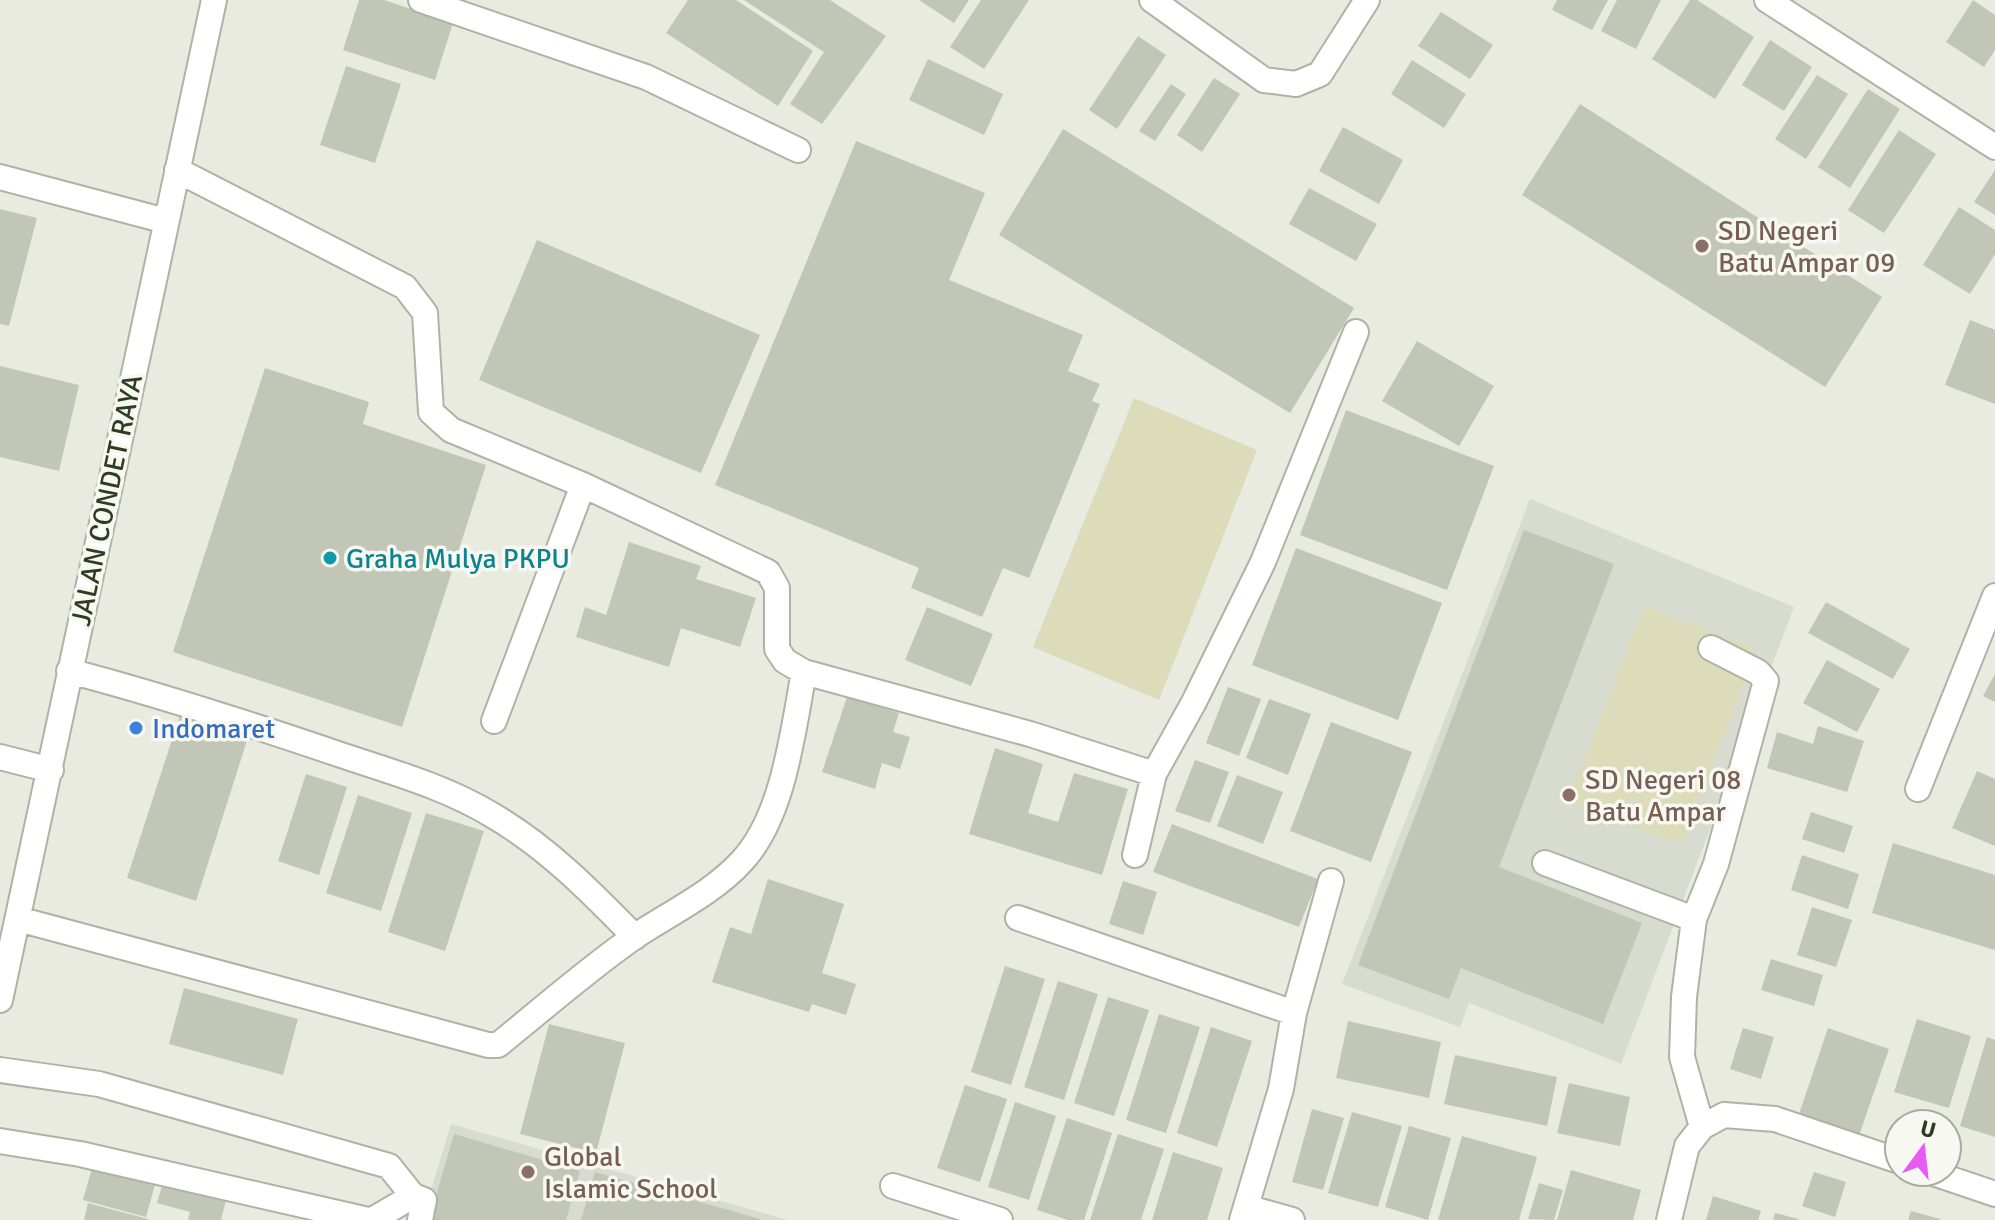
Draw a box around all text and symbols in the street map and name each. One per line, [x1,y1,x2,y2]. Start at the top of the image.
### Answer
place label: SD Negeri Batu Ampar 09 [1718,214,1895,280]
marker: SD Negeri Batu Ampar 09 [1693,237,1711,255]
street label: JALAN CONDET RAYA [64,371,150,629]
place label: Graha Mulya PKPU [346,542,570,576]
marker: Graha Mulya PKPU [321,549,339,567]
place label: Indomaret [152,712,275,746]
marker: Indomaret [127,719,145,737]
place label: SD Negeri 08 Batu Ampar [1585,763,1741,829]
marker: SD Negeri 08 Batu Ampar [1560,786,1578,804]
north arrow [1883,1108,1963,1188]
text: U [1917,1114,1939,1144]
place label: Global Islamic School [544,1140,718,1206]
marker: Global Islamic School [519,1163,537,1181]

